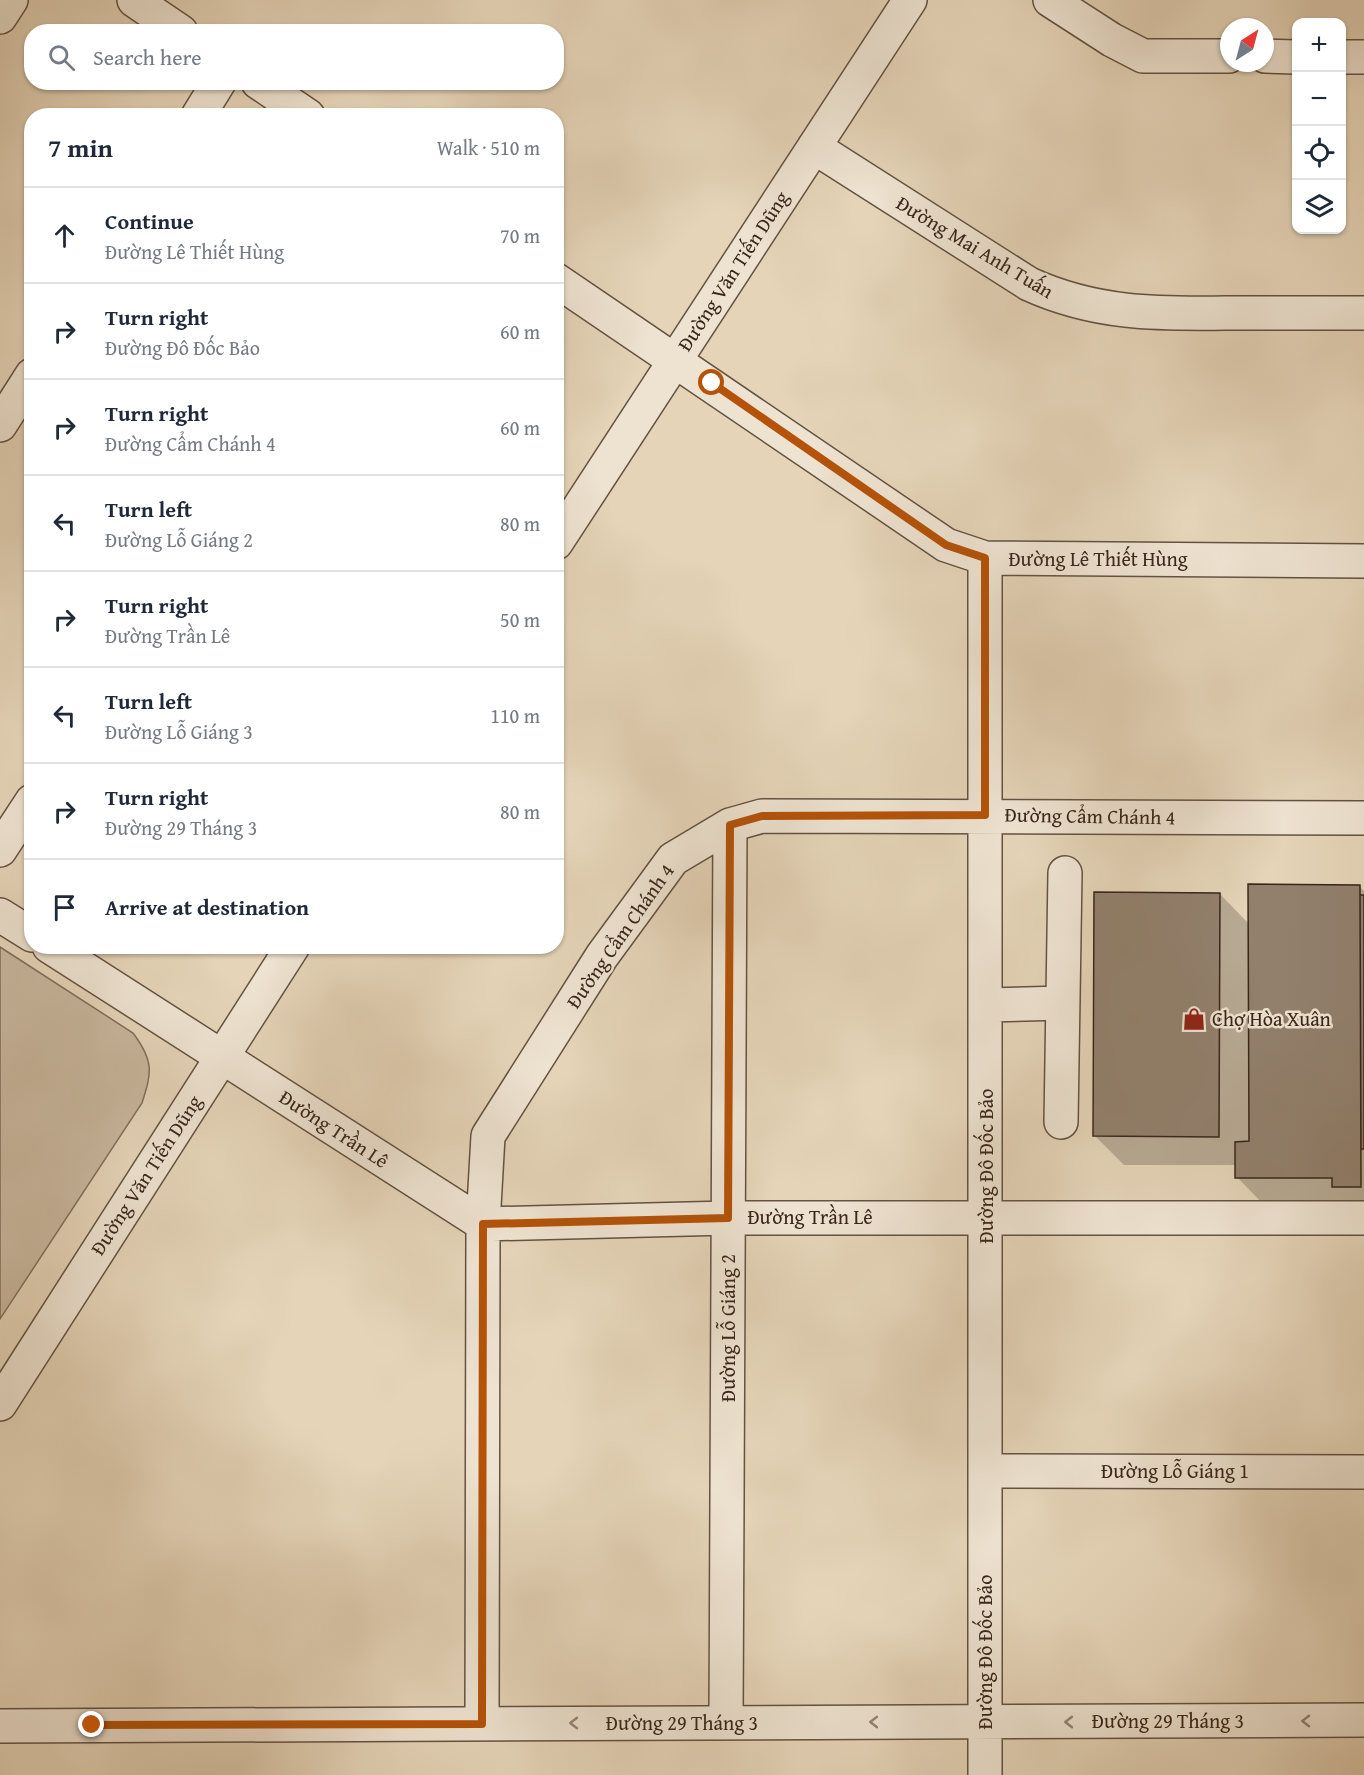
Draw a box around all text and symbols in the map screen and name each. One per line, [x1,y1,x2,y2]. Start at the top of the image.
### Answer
north arrow [1220,18,1274,72]
map controls [1292,18,1346,234]
button: + [1292,18,1346,72]
search box [24,24,564,90]
icon: search [45,41,78,74]
text: Search here [93,41,202,73]
button: − [1292,72,1346,126]
button: locate [1292,126,1346,180]
text: 7 min [48,128,113,167]
text: Walk · 510 m [437,133,540,162]
button: layers [1292,180,1346,234]
street label: Đường Văn Tiến Dũng [670,185,795,356]
street label: Đường Mai Anh Tuấn [891,188,1059,305]
text: Continue [105,205,194,237]
icon: ahead [48,219,81,252]
text: 70 m [500,221,540,250]
text: Đường Lê Thiết Hùng [105,237,284,266]
text: Turn right [105,301,208,333]
icon: right [48,315,81,348]
text: 60 m [500,317,540,346]
text: Đường Đô Đốc Bảo [105,333,260,362]
route start [698,369,724,395]
text: Turn right [105,397,208,429]
icon: right [48,411,81,444]
text: 60 m [500,413,540,442]
text: Đường Cẩm Chánh 4 [105,429,276,458]
text: Turn left [105,493,192,525]
icon: left [48,507,81,540]
text: 80 m [500,509,540,538]
text: Đường Lỗ Giáng 2 [105,525,253,554]
street label: Đường Lê Thiết Hùng [1008,544,1188,573]
text: Turn right [105,589,208,621]
icon: right [48,603,81,636]
text: 50 m [500,605,540,634]
text: Đường Trần Lê [105,621,230,650]
text: Turn left [105,685,192,717]
icon: left [48,699,81,732]
text: 110 m [490,701,540,730]
text: Đường Lỗ Giáng 3 [105,717,253,746]
text: Turn right [105,781,208,813]
icon: right [48,795,81,828]
text: 80 m [500,797,540,826]
street label: Đường Cẩm Chánh 4 [1004,800,1176,831]
text: Đường 29 Tháng 3 [105,813,257,842]
street label: Đường Cẩm Chánh 4 [559,858,680,1014]
icon: arrive [48,891,81,924]
text: Arrive at destination [105,891,309,923]
place label: Chợ Hòa Xuân [1212,1004,1331,1033]
shop icon: Chợ Hòa Xuân [1181,1006,1207,1032]
street label: Đường Trần Lê [274,1082,395,1175]
street label: Đường Văn Tiến Dũng [83,1089,208,1260]
street label: Đường Đô Đốc Bảo [971,1089,1000,1243]
street label: Đường Trần Lê [747,1202,873,1231]
street label: Đường Lỗ Giáng 2 [713,1254,742,1402]
street label: Đường Lỗ Giáng 1 [1101,1456,1249,1485]
street label: Đường Đô Đốc Bảo [970,1575,999,1729]
street label: Đường 29 Tháng 3 [1092,1706,1244,1735]
street label: Đường 29 Tháng 3 [606,1708,758,1737]
route end [78,1711,104,1737]
one-way arrow [1301,1714,1310,1727]
one-way arrow [869,1716,878,1728]
one-way arrow [1064,1716,1073,1728]
one-way arrow [569,1717,578,1730]

